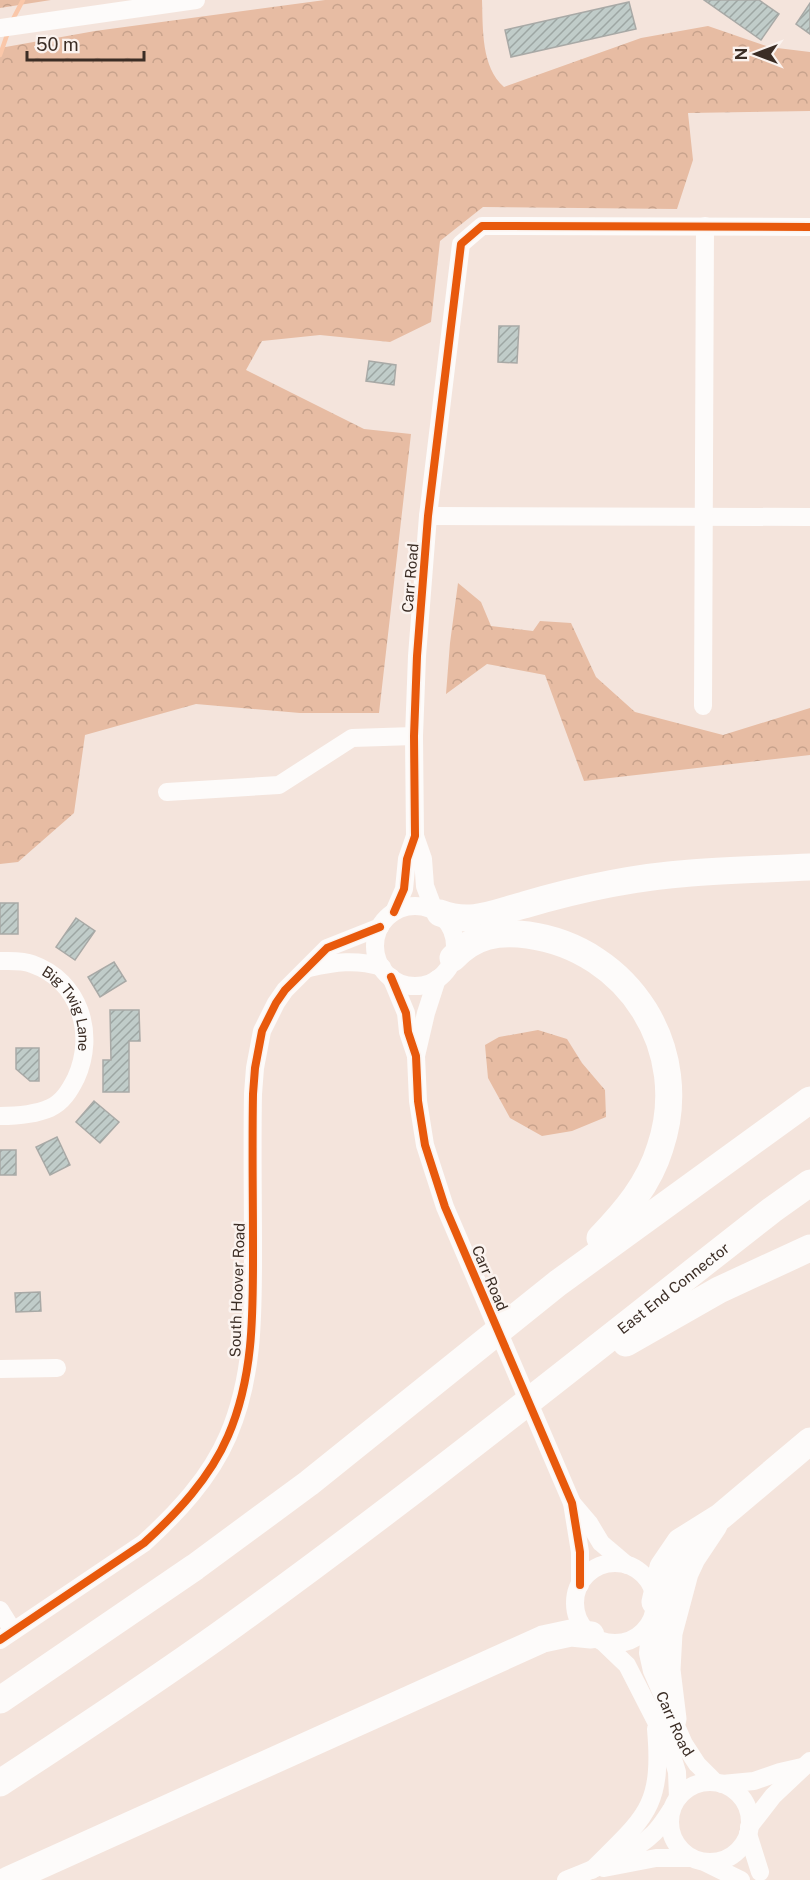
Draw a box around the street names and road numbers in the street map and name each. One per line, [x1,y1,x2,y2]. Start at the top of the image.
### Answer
street label: Carr Road [399,543,421,613]
street label: Big Twig Lane [39,962,93,1052]
street label: South Hoover Road [226,1223,248,1357]
street label: East End Connector [614,1239,732,1337]
street label: Carr Road [469,1243,511,1313]
street label: Carr Road [653,1688,698,1759]

